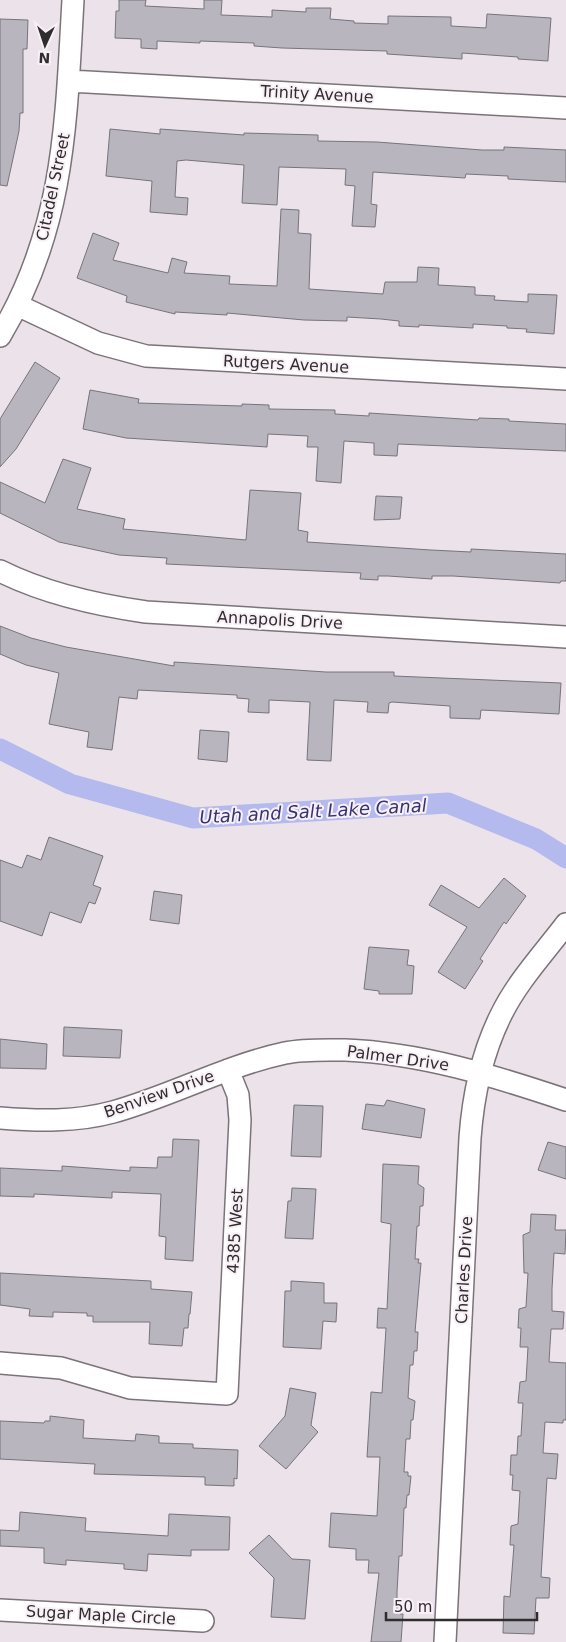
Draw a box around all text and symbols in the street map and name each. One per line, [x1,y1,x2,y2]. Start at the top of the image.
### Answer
north arrow [20,20,70,70]
text: N [38,50,51,66]
street label: Trinity Avenue [259,81,374,106]
street label: Citadel Street [32,131,74,243]
street label: Rutgers Avenue [222,351,350,377]
street label: Annapolis Drive [217,607,343,633]
water label: Utah and Salt Lake Canal [199,795,427,827]
street label: Palmer Drive [346,1041,450,1075]
street label: Benview Drive [101,1066,217,1122]
street label: 4385 West [223,1188,247,1274]
street label: Charles Drive [452,1216,476,1324]
scale bar [386,1590,537,1622]
text: 50 m [394,1598,432,1616]
street label: Sugar Maple Circle [26,1602,176,1628]

